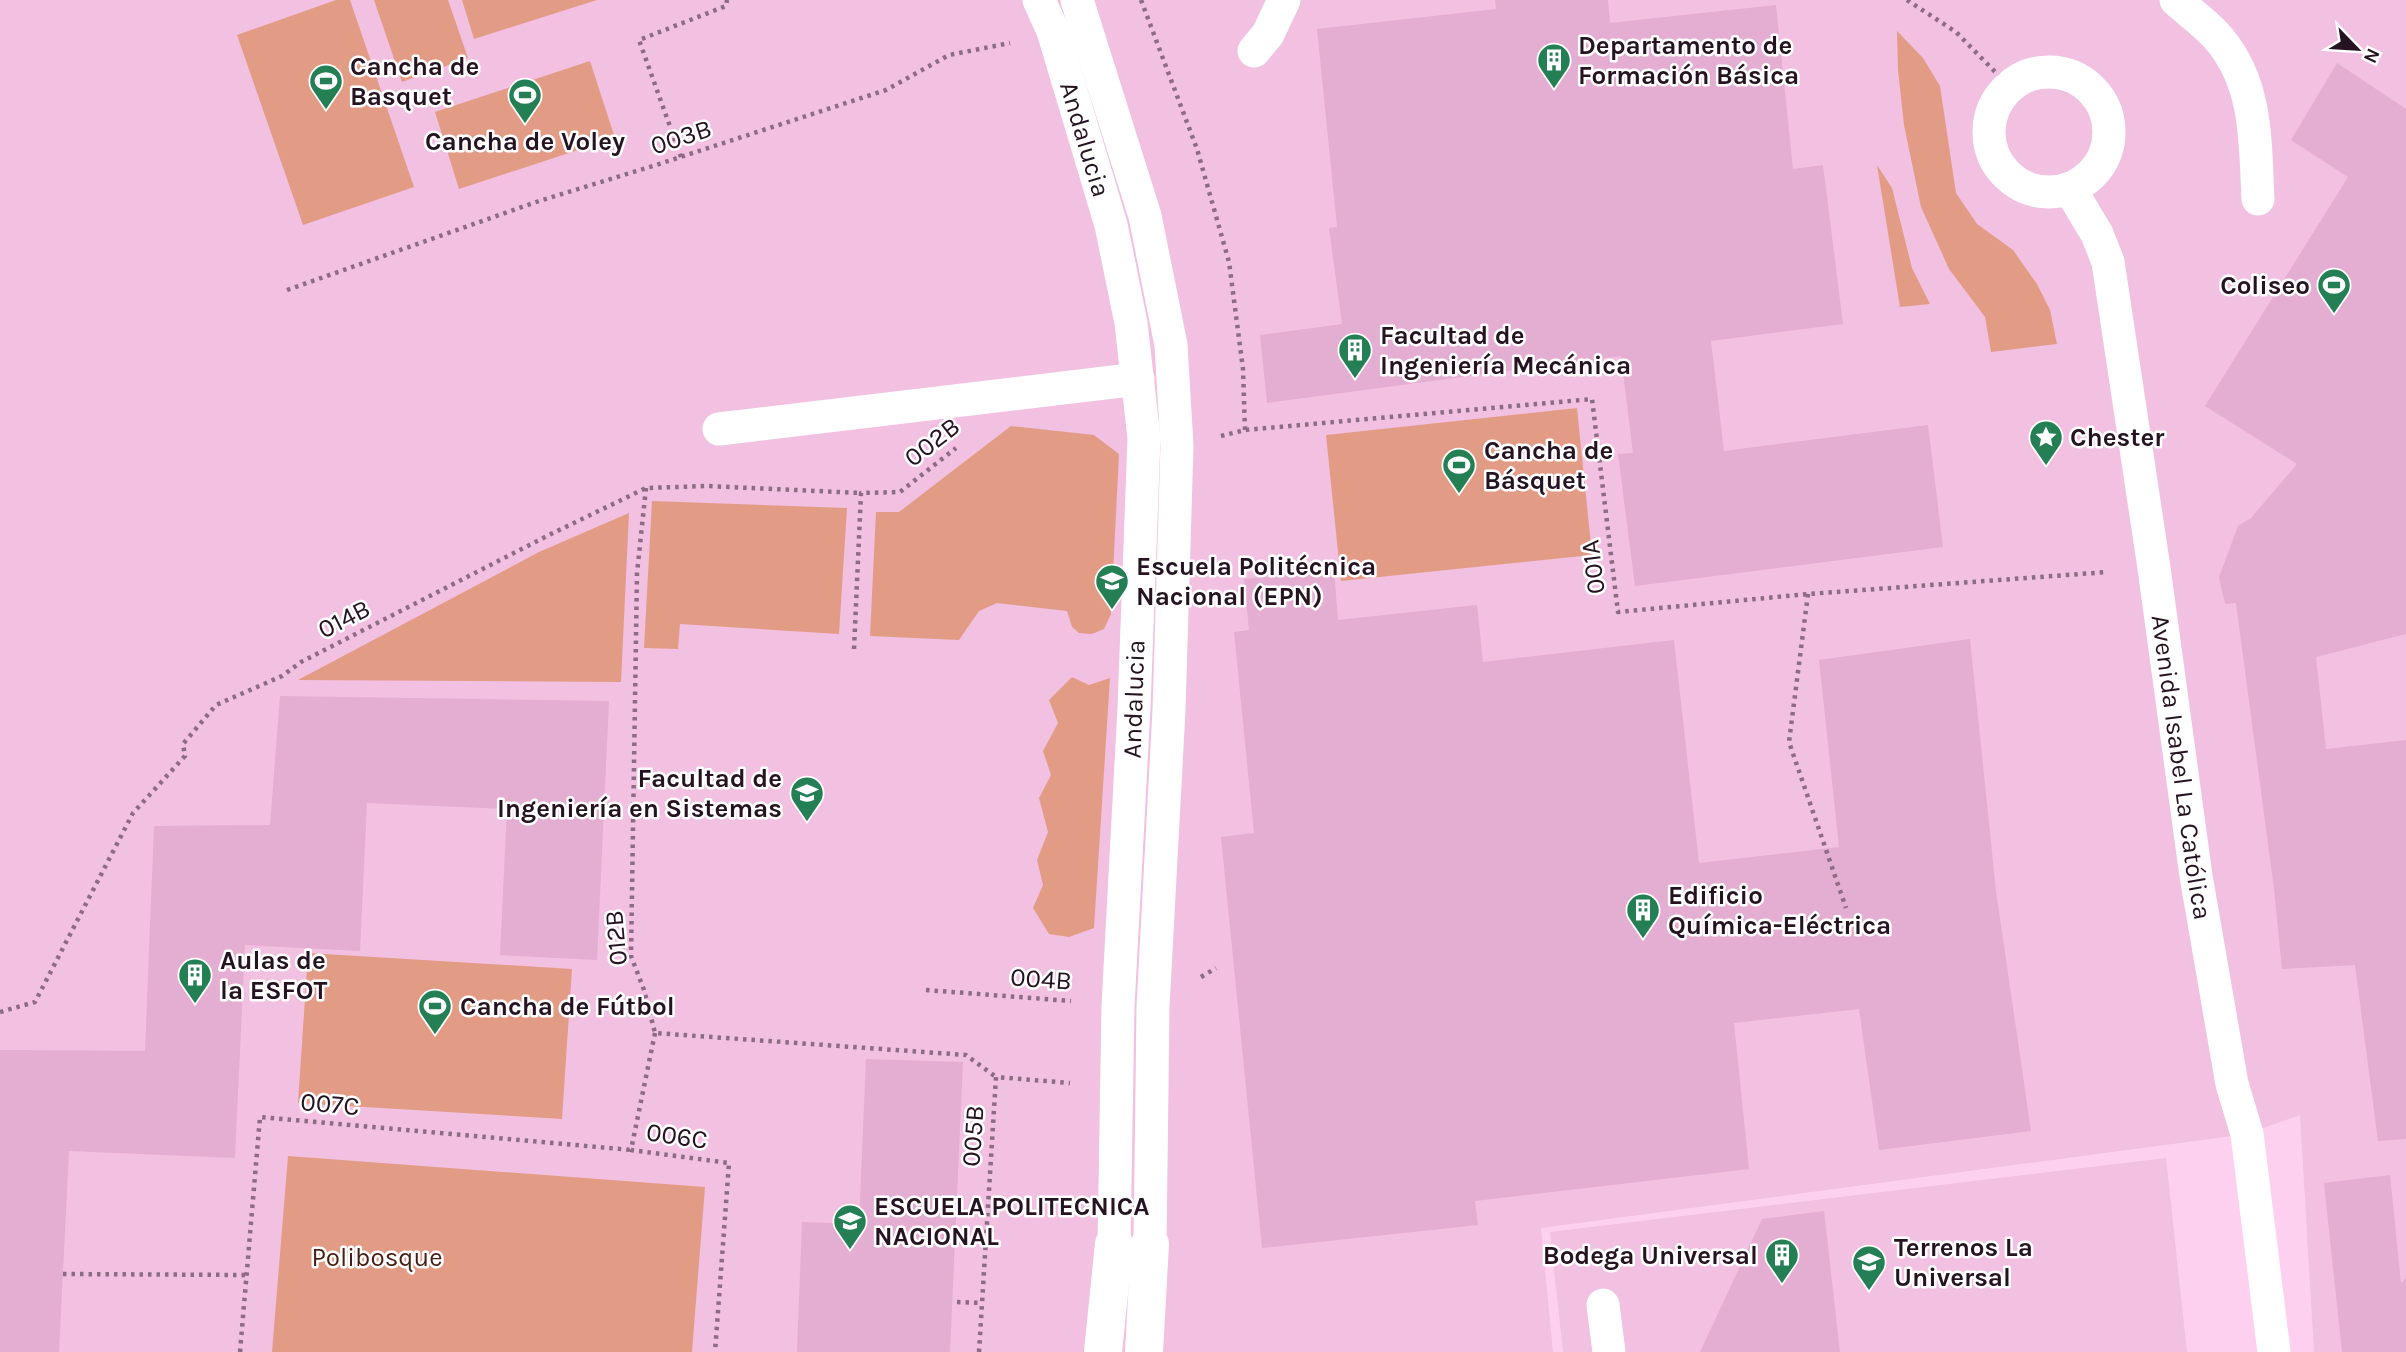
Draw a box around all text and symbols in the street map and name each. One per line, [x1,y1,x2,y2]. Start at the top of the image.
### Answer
north arrow [2322,14,2392,84]
place label: Departamento de Formación Básica [1578,30,1799,91]
building icon: Departamento de Formación Básica [1535,41,1573,90]
text: N [2359,45,2384,67]
place label: Cancha de Basquet [350,51,479,112]
sports icon: Cancha de Basquet [307,62,345,111]
sports icon: Cancha de Voley [506,76,544,125]
street label: Andalucia [1053,78,1117,201]
street label: 003B [647,113,715,161]
place label: Cancha de Voley [425,126,625,157]
sports icon: Coliseo [2315,266,2353,315]
place label: Coliseo [2220,270,2310,301]
place label: Facultad de Ingeniería Mecánica [1380,320,1631,381]
building icon: Facultad de Ingeniería Mecánica [1336,331,1374,380]
street label: 002B [898,411,966,473]
place icon: Chester [2027,418,2065,467]
place label: Chester [2070,422,2165,453]
place label: Cancha de Básquet [1484,435,1613,496]
sports icon: Cancha de Básquet [1440,446,1478,495]
street label: 001A [1574,538,1612,596]
place label: Escuela Politécnica Nacional (EPN) [1136,551,1376,612]
school or university icon: Escuela Politécnica Nacional (EPN) [1093,562,1131,611]
street label: 014B [313,593,375,645]
street label: Avenida Isabel La Católica [2145,613,2219,922]
street label: Andalucia [1116,639,1152,759]
place label: Facultad de Ingeniería en Sistemas [497,763,782,824]
school or university icon: Facultad de Ingeniería en Sistemas [788,774,826,823]
place label: Edificio Química-Eléctrica [1668,880,1891,941]
building icon: Edificio Química-Eléctrica [1624,891,1662,940]
street label: 012B [598,909,634,967]
place label: Aulas de la ESFOT [220,945,327,1006]
building icon: Aulas de la ESFOT [176,956,214,1005]
street label: 004B [1009,961,1073,997]
sports icon: Cancha de Fútbol [416,987,454,1036]
place label: Cancha de Fútbol [460,991,675,1022]
street label: 007C [299,1086,361,1122]
street label: 005B [955,1104,991,1168]
street label: 006C [644,1116,710,1156]
place label: ESCUELA POLITECNICA NACIONAL [874,1191,1150,1252]
school or university icon: ESCUELA POLITECNICA NACIONAL [831,1202,869,1251]
place label: Terrenos La Universal [1894,1232,2033,1293]
building icon: Bodega Universal [1763,1236,1801,1285]
place label: Bodega Universal [1543,1240,1758,1271]
park label: Polibosque [311,1242,443,1273]
school or university icon: Terrenos La Universal [1850,1243,1888,1292]

